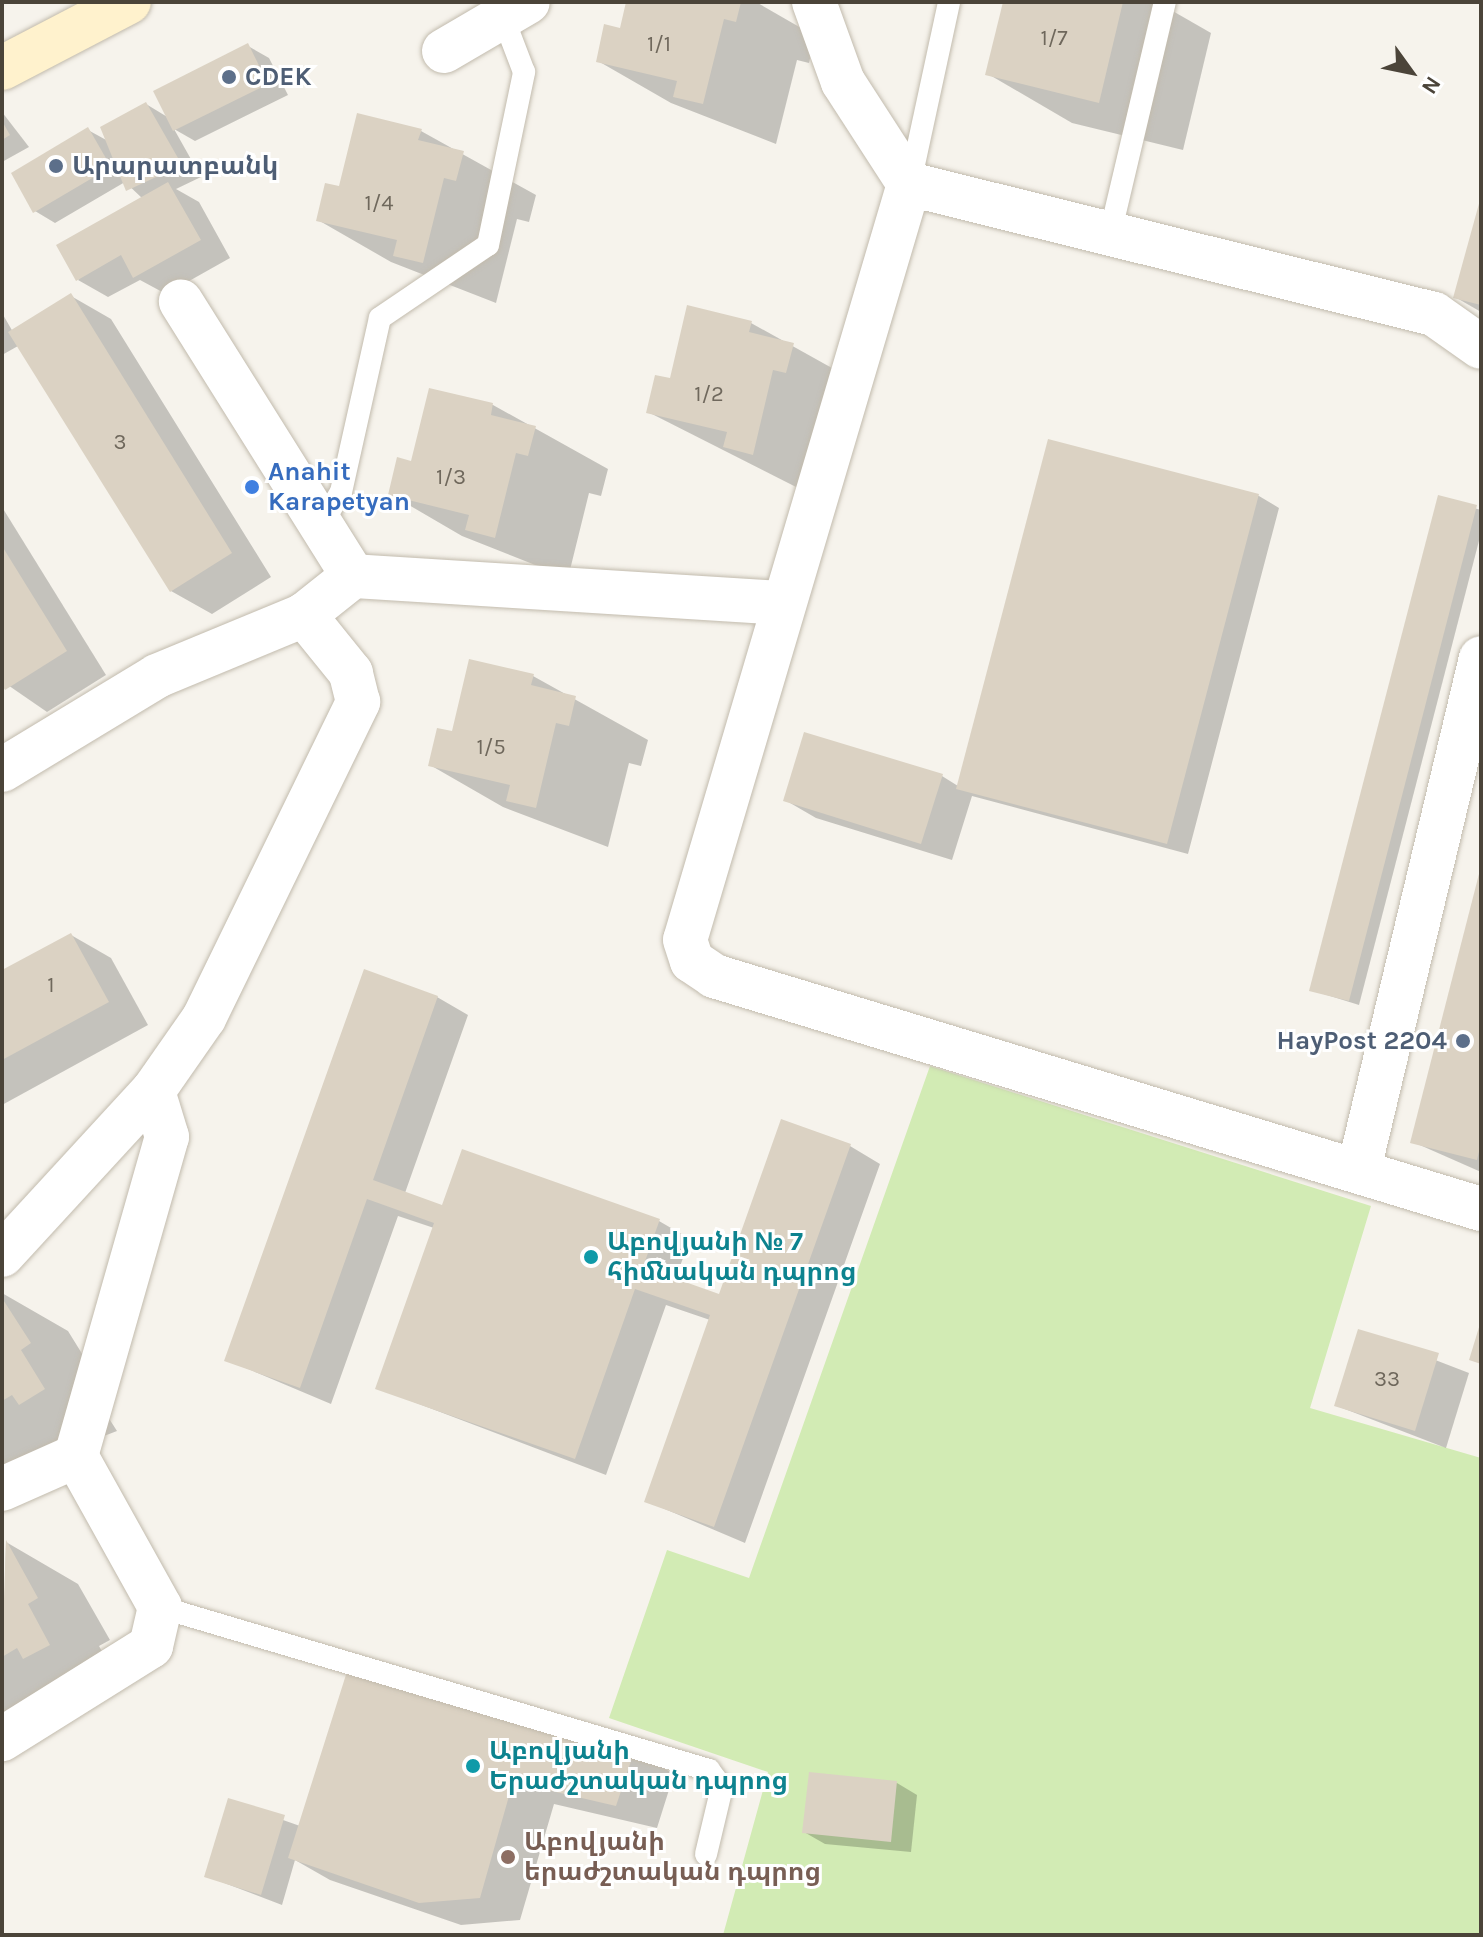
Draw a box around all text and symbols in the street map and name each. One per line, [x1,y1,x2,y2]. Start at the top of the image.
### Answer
house number: 1/7 [1040,26,1068,52]
house number: 1/1 [647,32,671,58]
north arrow [1371,32,1451,112]
place label: CDEK [245,61,312,93]
marker: CDEK [220,68,238,86]
text: N [1416,71,1446,99]
place label: Արարատբանկ [72,150,278,182]
marker: Արարատբանկ [47,157,65,175]
house number: 1/4 [364,191,394,217]
house number: 1/2 [694,382,724,408]
house number: 3 [114,430,126,456]
place label: Anahit Karapetyan [268,456,410,518]
house number: 1/3 [436,465,466,491]
marker: Anahit Karapetyan [243,478,261,496]
house number: 1/5 [476,735,506,761]
house number: 1 [47,973,55,999]
place label: HayPost 2204 [1277,1025,1447,1057]
marker: HayPost 2204 [1454,1032,1472,1050]
place label: Աբովյանի № 7 հիմնական դպրոց [607,1226,856,1288]
marker: Աբովյանի № 7 հիմնական դպրոց [582,1248,600,1266]
house number: 33 [1374,1367,1400,1393]
place label: Աբովյանի Երաժշտական դպրոց [489,1735,788,1796]
marker: Աբովյանի Երաժշտական դպրոց [464,1757,482,1775]
place label: Աբովյանի երաժշտական դպրոց [524,1826,821,1888]
marker: Աբովյանի երաժշտական դպրոց [499,1848,517,1866]

